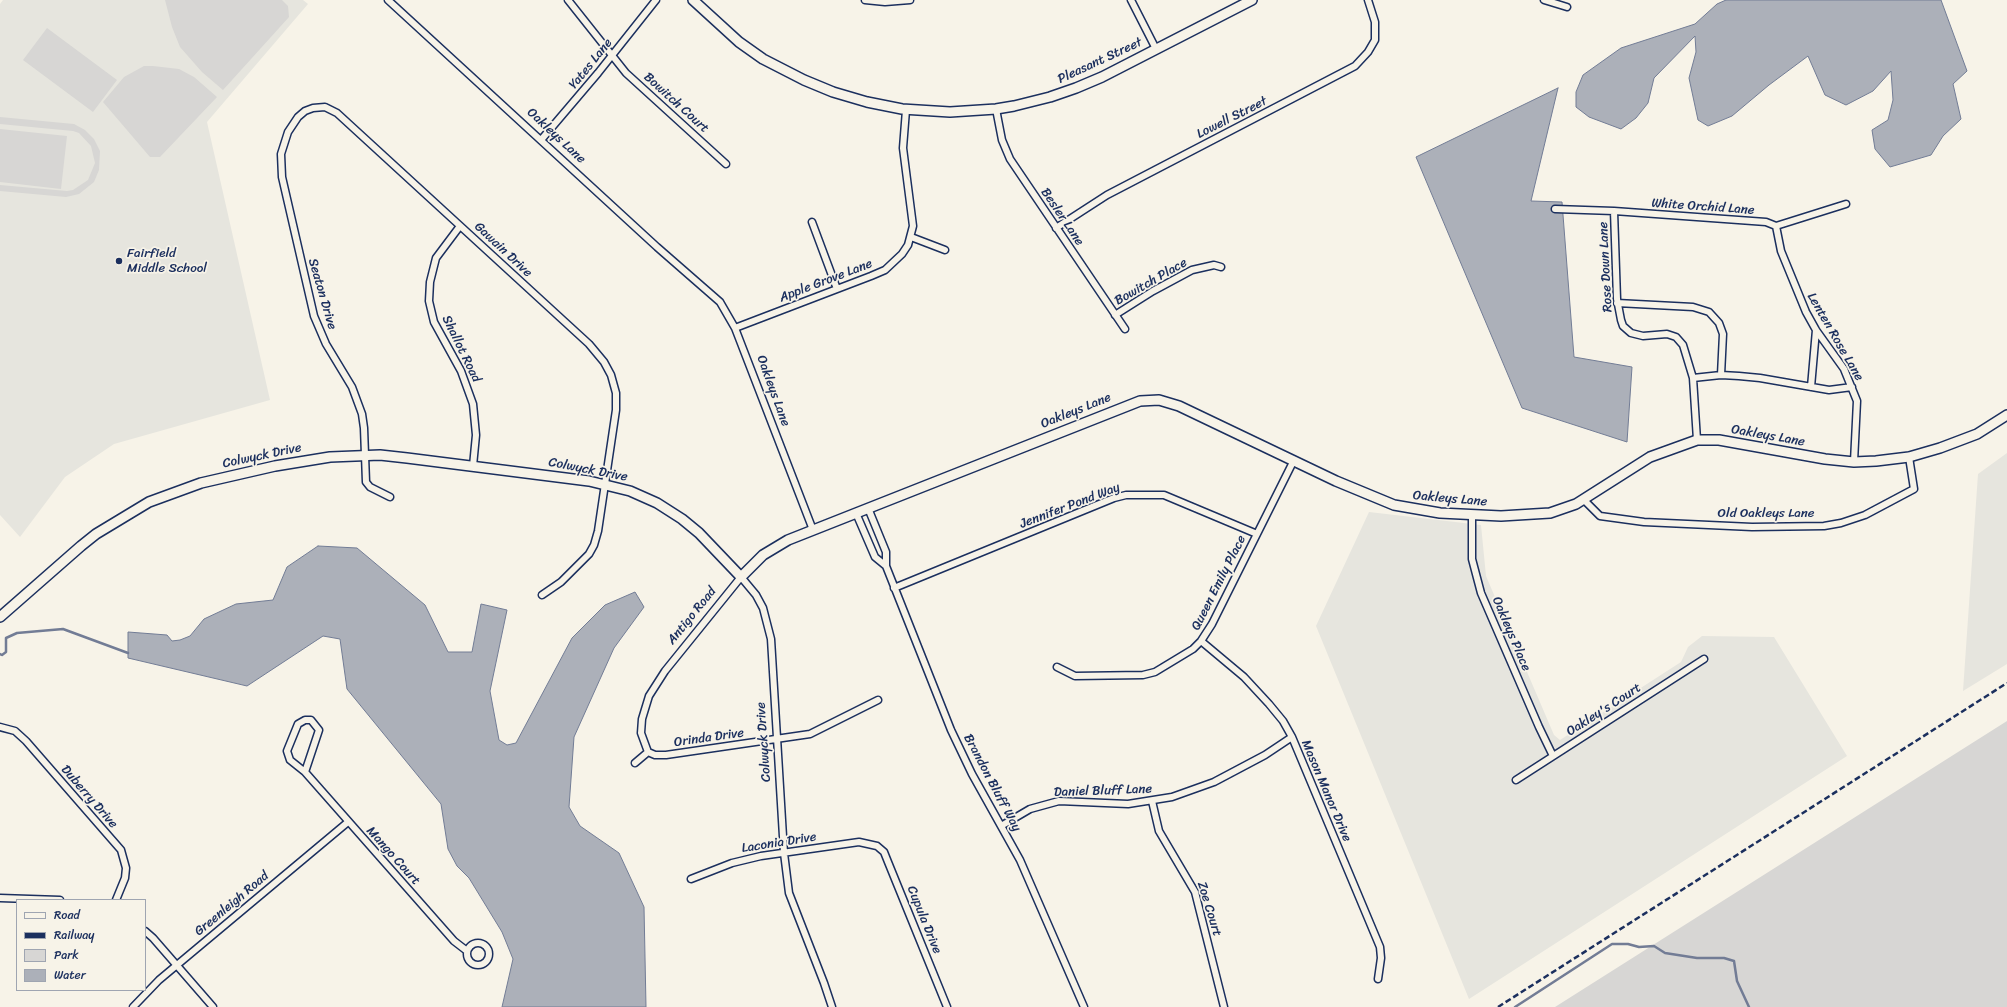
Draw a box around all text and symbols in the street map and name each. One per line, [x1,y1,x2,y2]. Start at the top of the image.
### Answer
street label: Pleasant Street [1055,35,1145,87]
street label: Yates Lane [566,36,616,92]
street label: Bowitch Court [640,70,712,136]
street label: Lowell Street [1194,94,1270,142]
street label: Oakleys Lane [523,105,589,167]
street label: Besler Lane [1037,185,1087,249]
street label: White Orchid Lane [1651,196,1755,218]
street label: Gawain Drive [471,219,535,281]
street label: Rose Down Lane [1596,221,1616,313]
place label: Fairfield Middle School [127,246,207,277]
street label: Bowitch Place [1112,255,1190,309]
marker: Fairfield Middle School [114,256,124,266]
street label: Apple Grove Lane [777,256,875,306]
street label: Seaton Drive [304,257,340,331]
street label: Lenten Rose Lane [1803,290,1867,384]
street label: Shallot Road [438,313,484,385]
street label: Oakleys Lane [753,353,793,429]
street label: Oakleys Lane [1039,390,1113,432]
street label: Oakleys Lane [1730,422,1806,450]
street label: Colwyck Drive [221,440,303,472]
street label: Colwyck Drive [547,455,629,485]
street label: Jennifer Pond Way [1018,480,1122,532]
street label: Oakleys Lane [1412,488,1488,510]
street label: Old Oakleys Lane [1718,506,1814,522]
street label: Queen Emily Place [1188,533,1250,633]
street label: Antigo Road [664,584,720,648]
street label: Oakleys Place [1488,594,1534,674]
street label: Oakley's Court [1564,680,1644,740]
street label: Colwyck Drive [753,701,775,783]
street label: Orinda Drive [673,725,745,751]
street label: Brandon Bluff Way [960,732,1024,834]
street label: Mason Manor Drive [1298,738,1354,844]
street label: Duberry Drive [57,762,121,832]
street label: Daniel Bluff Lane [1054,781,1152,801]
street label: Mango Court [363,824,423,888]
street label: Laconia Drive [740,829,818,857]
street label: Greenleigh Road [192,868,272,940]
street label: Zoe Court [1193,880,1225,938]
street label: Cupula Drive [903,884,945,956]
legend [16,899,146,991]
text: Road [54,904,80,926]
text: Railway [54,924,95,946]
text: Park [54,944,79,966]
text: Water [54,964,86,986]

